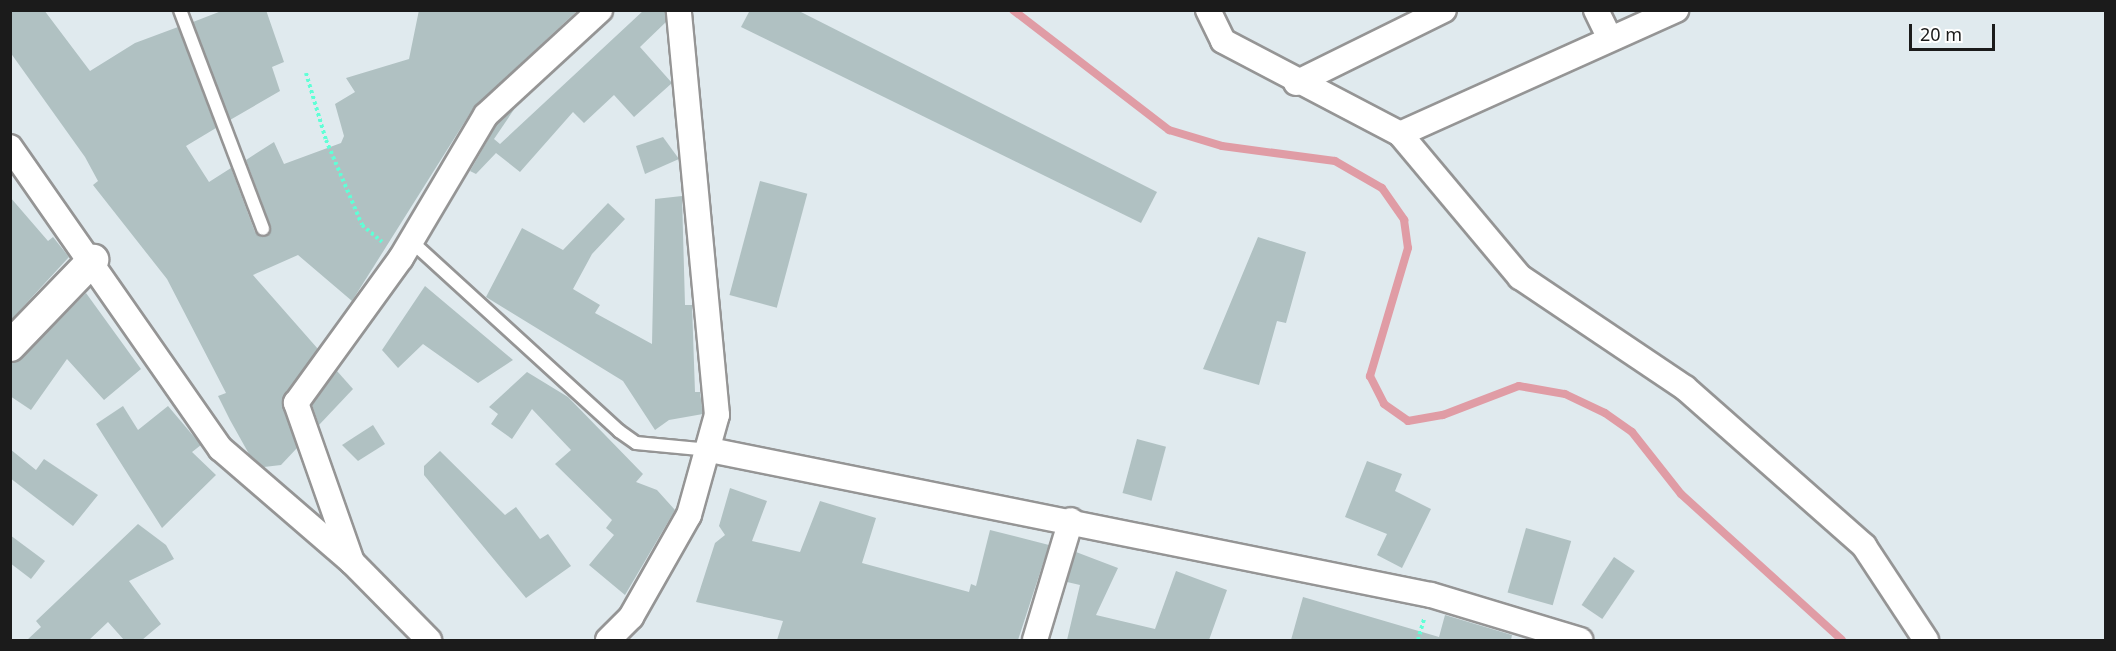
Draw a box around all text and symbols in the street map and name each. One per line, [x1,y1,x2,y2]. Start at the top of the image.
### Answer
scale bar [1912,12,1998,50]
text: 20 m [1920,22,1962,46]

